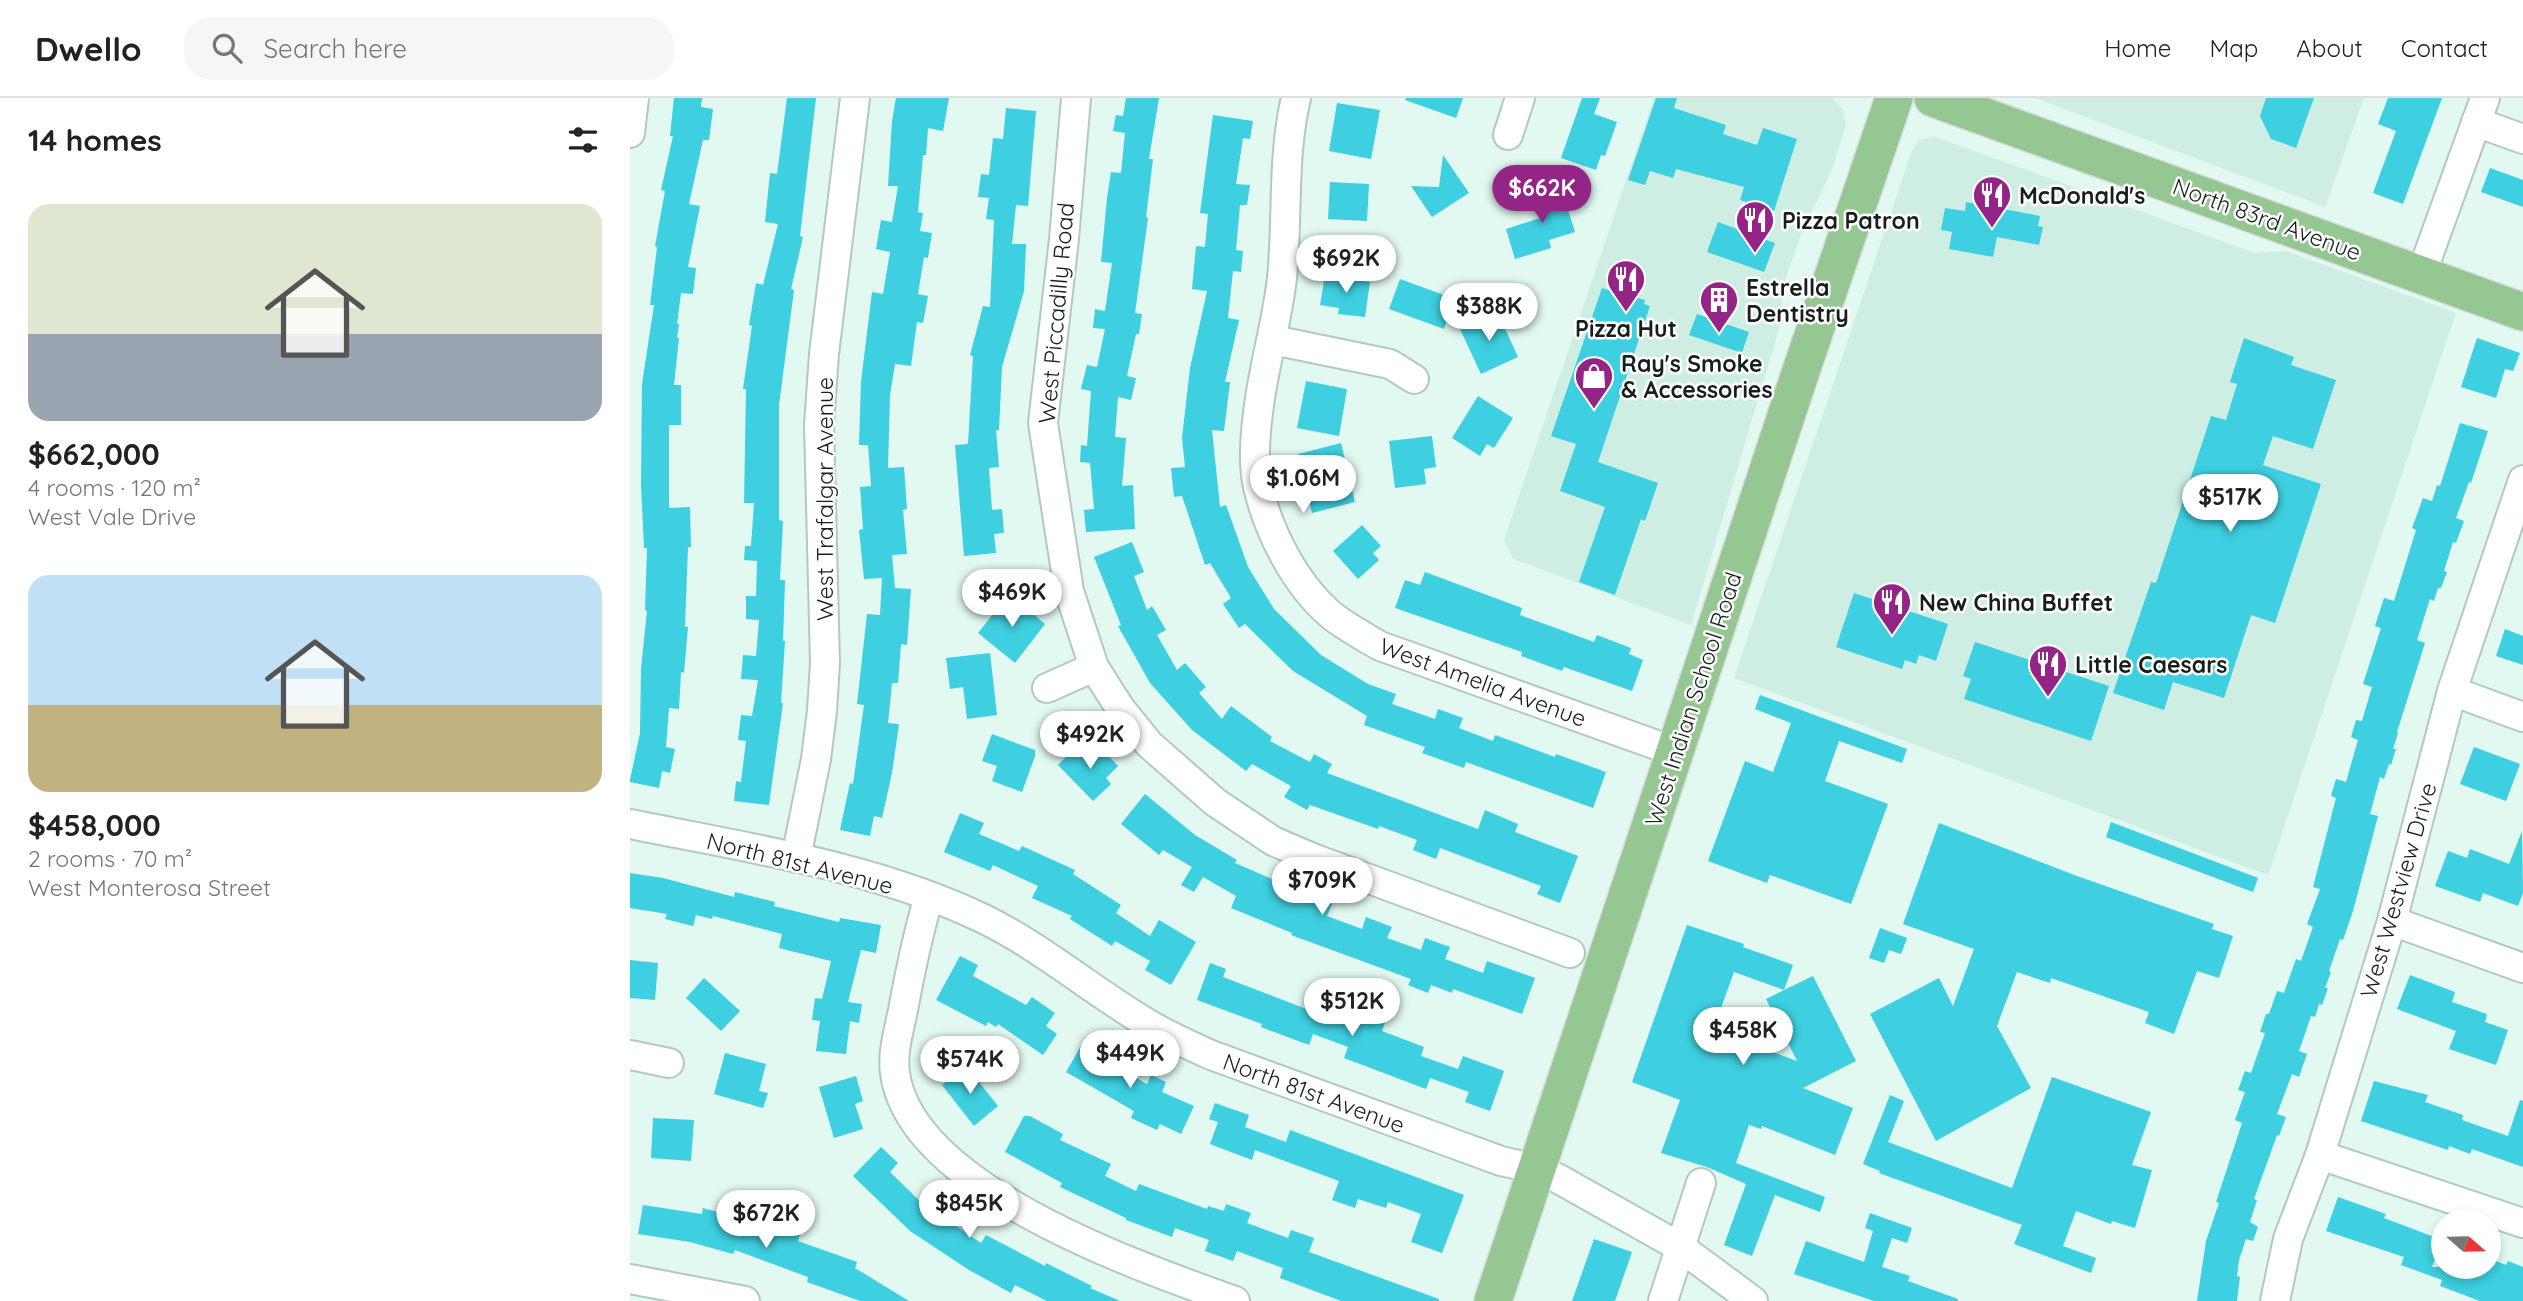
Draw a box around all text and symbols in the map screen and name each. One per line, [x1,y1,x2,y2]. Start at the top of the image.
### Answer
search box [184,17,674,80]
text: Dwello [35,28,142,69]
icon: search [208,29,246,67]
text: Search here [264,32,407,65]
text: Home [2104,33,2171,63]
text: Map [2209,33,2258,63]
text: About [2296,33,2363,63]
text: Contact [2401,33,2488,63]
text: 14 homes [28,121,162,159]
icon: filters [564,121,602,159]
pin: $662K [1493,166,1591,225]
street label: North 83rd Avenue [2169,171,2365,267]
text: $662K [1508,173,1576,202]
restaurant icon: McDonald's [1971,174,2013,229]
place label: McDonald's [2019,181,2145,210]
restaurant icon: Pizza Patron [1734,199,1776,254]
street label: West Piccadilly Road [1032,201,1080,425]
place label: Pizza Patron [1782,206,1920,235]
pin: $692K [1297,236,1395,295]
text: $692K [1312,243,1380,272]
icon: home [252,250,378,376]
restaurant icon: Pizza Hut [1605,258,1647,313]
place label: Estrella Dentistry [1746,273,1849,328]
building icon: Estrella Dentistry [1698,279,1740,334]
pin: $388K [1440,284,1538,343]
text: $388K [1456,291,1522,320]
place label: Pizza Hut [1575,314,1677,343]
place label: Ray's Smoke & Accessories [1621,349,1773,404]
shop icon: Ray's Smoke & Accessories [1573,355,1615,410]
street label: West Trafalgar Avenue [810,377,839,621]
text: $662,000 [28,435,160,473]
pin: $1.06M [1246,456,1360,515]
text: $1.06M [1266,463,1340,492]
text: 4 rooms · 120 m² [28,473,201,502]
pin: $517K [2181,474,2279,534]
text: $517K [2198,482,2262,511]
text: West Vale Drive [28,502,196,531]
street label: West Indian School Road [1638,568,1748,830]
pin: $469K [963,570,1061,629]
text: $469K [978,577,1046,606]
restaurant icon: New China Buffet [1871,581,1913,636]
place label: New China Buffet [1919,588,2113,617]
icon: home [252,621,378,747]
street label: West Amelia Avenue [1376,631,1590,733]
restaurant icon: Little Caesars [2027,643,2069,698]
place label: Little Caesars [2075,650,2227,679]
pin: $492K [1041,712,1139,771]
text: $492K [1056,719,1124,748]
street label: West Westview Drive [2353,779,2443,1001]
text: $458,000 [28,806,161,844]
street label: North 81st Avenue [704,826,896,900]
text: 2 rooms · 70 m² [28,844,192,873]
pin: $709K [1273,858,1371,917]
text: $709K [1288,865,1356,894]
text: West Monterosa Street [28,873,271,902]
pin: $512K [1303,978,1401,1038]
text: $512K [1320,986,1384,1015]
pin: $458K [1694,1007,1792,1067]
text: $458K [1709,1015,1777,1044]
pin: $449K [1081,1030,1179,1090]
pin: $574K [921,1037,1019,1096]
text: $449K [1096,1038,1164,1067]
text: $574K [936,1044,1004,1073]
street label: North 81st Avenue [1219,1047,1409,1139]
pin: $845K [920,1180,1018,1240]
text: $845K [935,1188,1003,1217]
pin: $672K [717,1190,815,1250]
text: $672K [732,1198,800,1227]
north arrow [2431,1209,2501,1279]
map controls [2431,1209,2501,1279]

